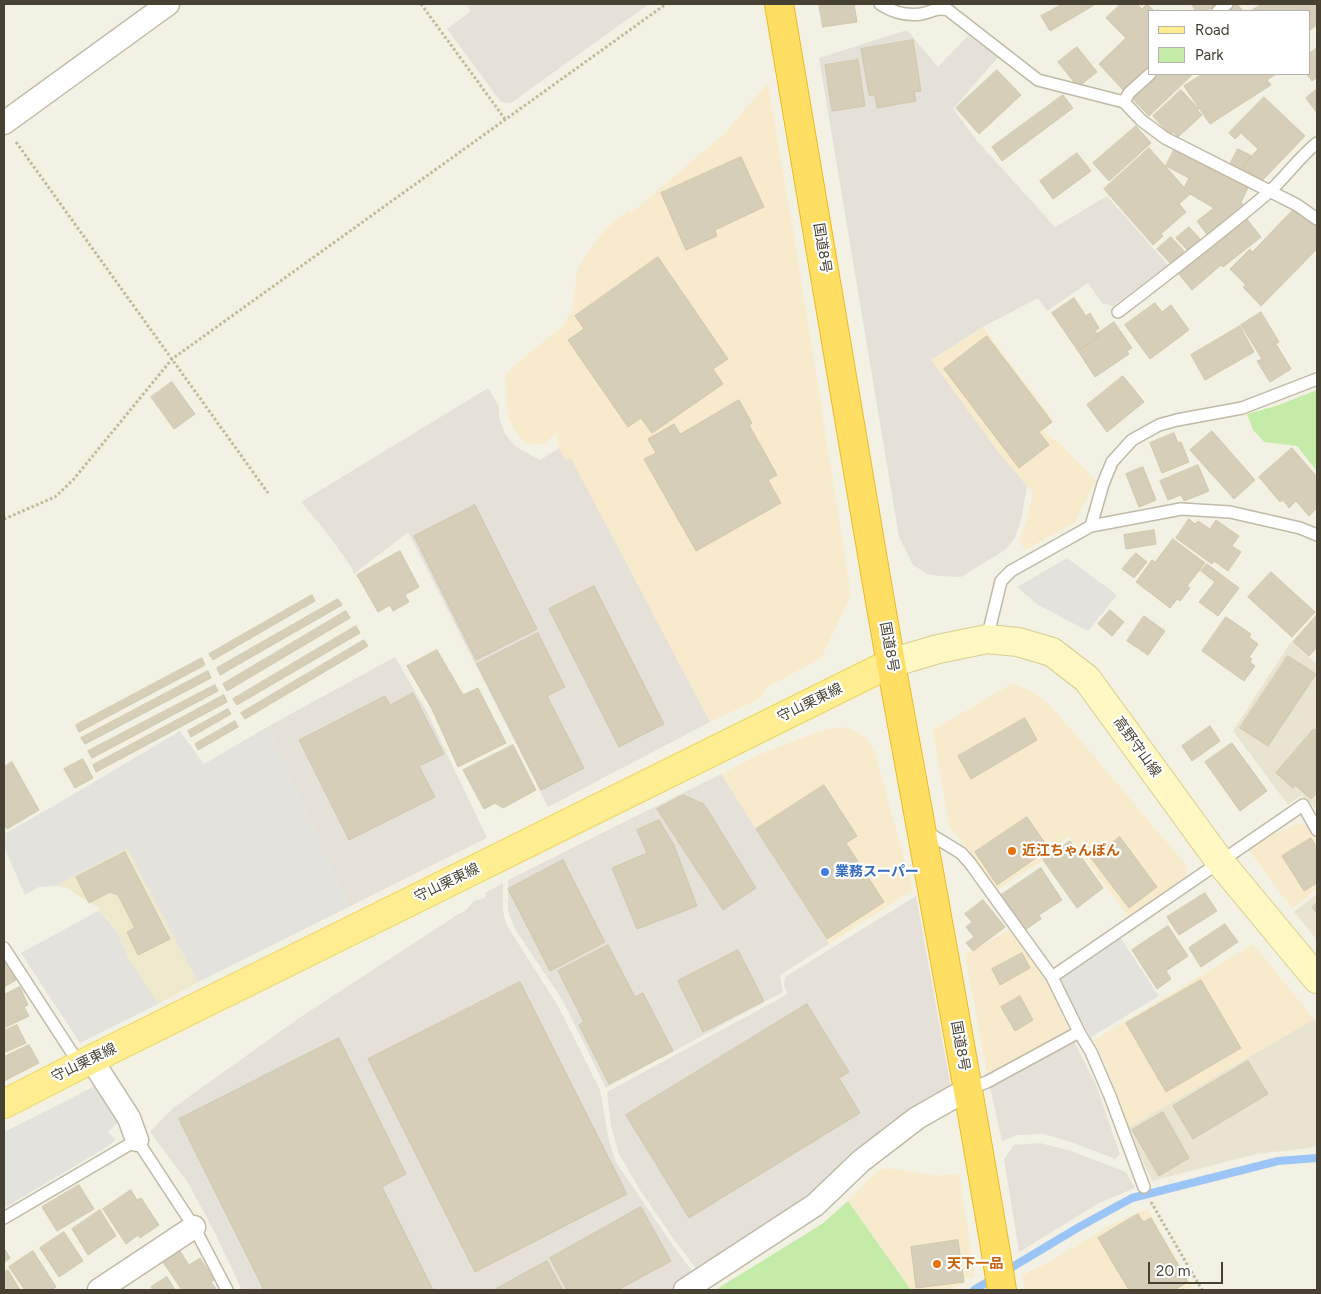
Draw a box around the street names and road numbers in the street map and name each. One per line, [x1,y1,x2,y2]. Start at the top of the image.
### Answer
street label: 国道8号 [810,222,834,274]
street label: 国道8号 [876,621,902,673]
street label: 守山栗東線 [775,680,845,726]
street label: 高野守山線 [1110,714,1164,780]
street label: 守山栗東線 [412,860,482,906]
street label: 国道8号 [947,1020,973,1072]
street label: 守山栗東線 [49,1040,119,1086]

